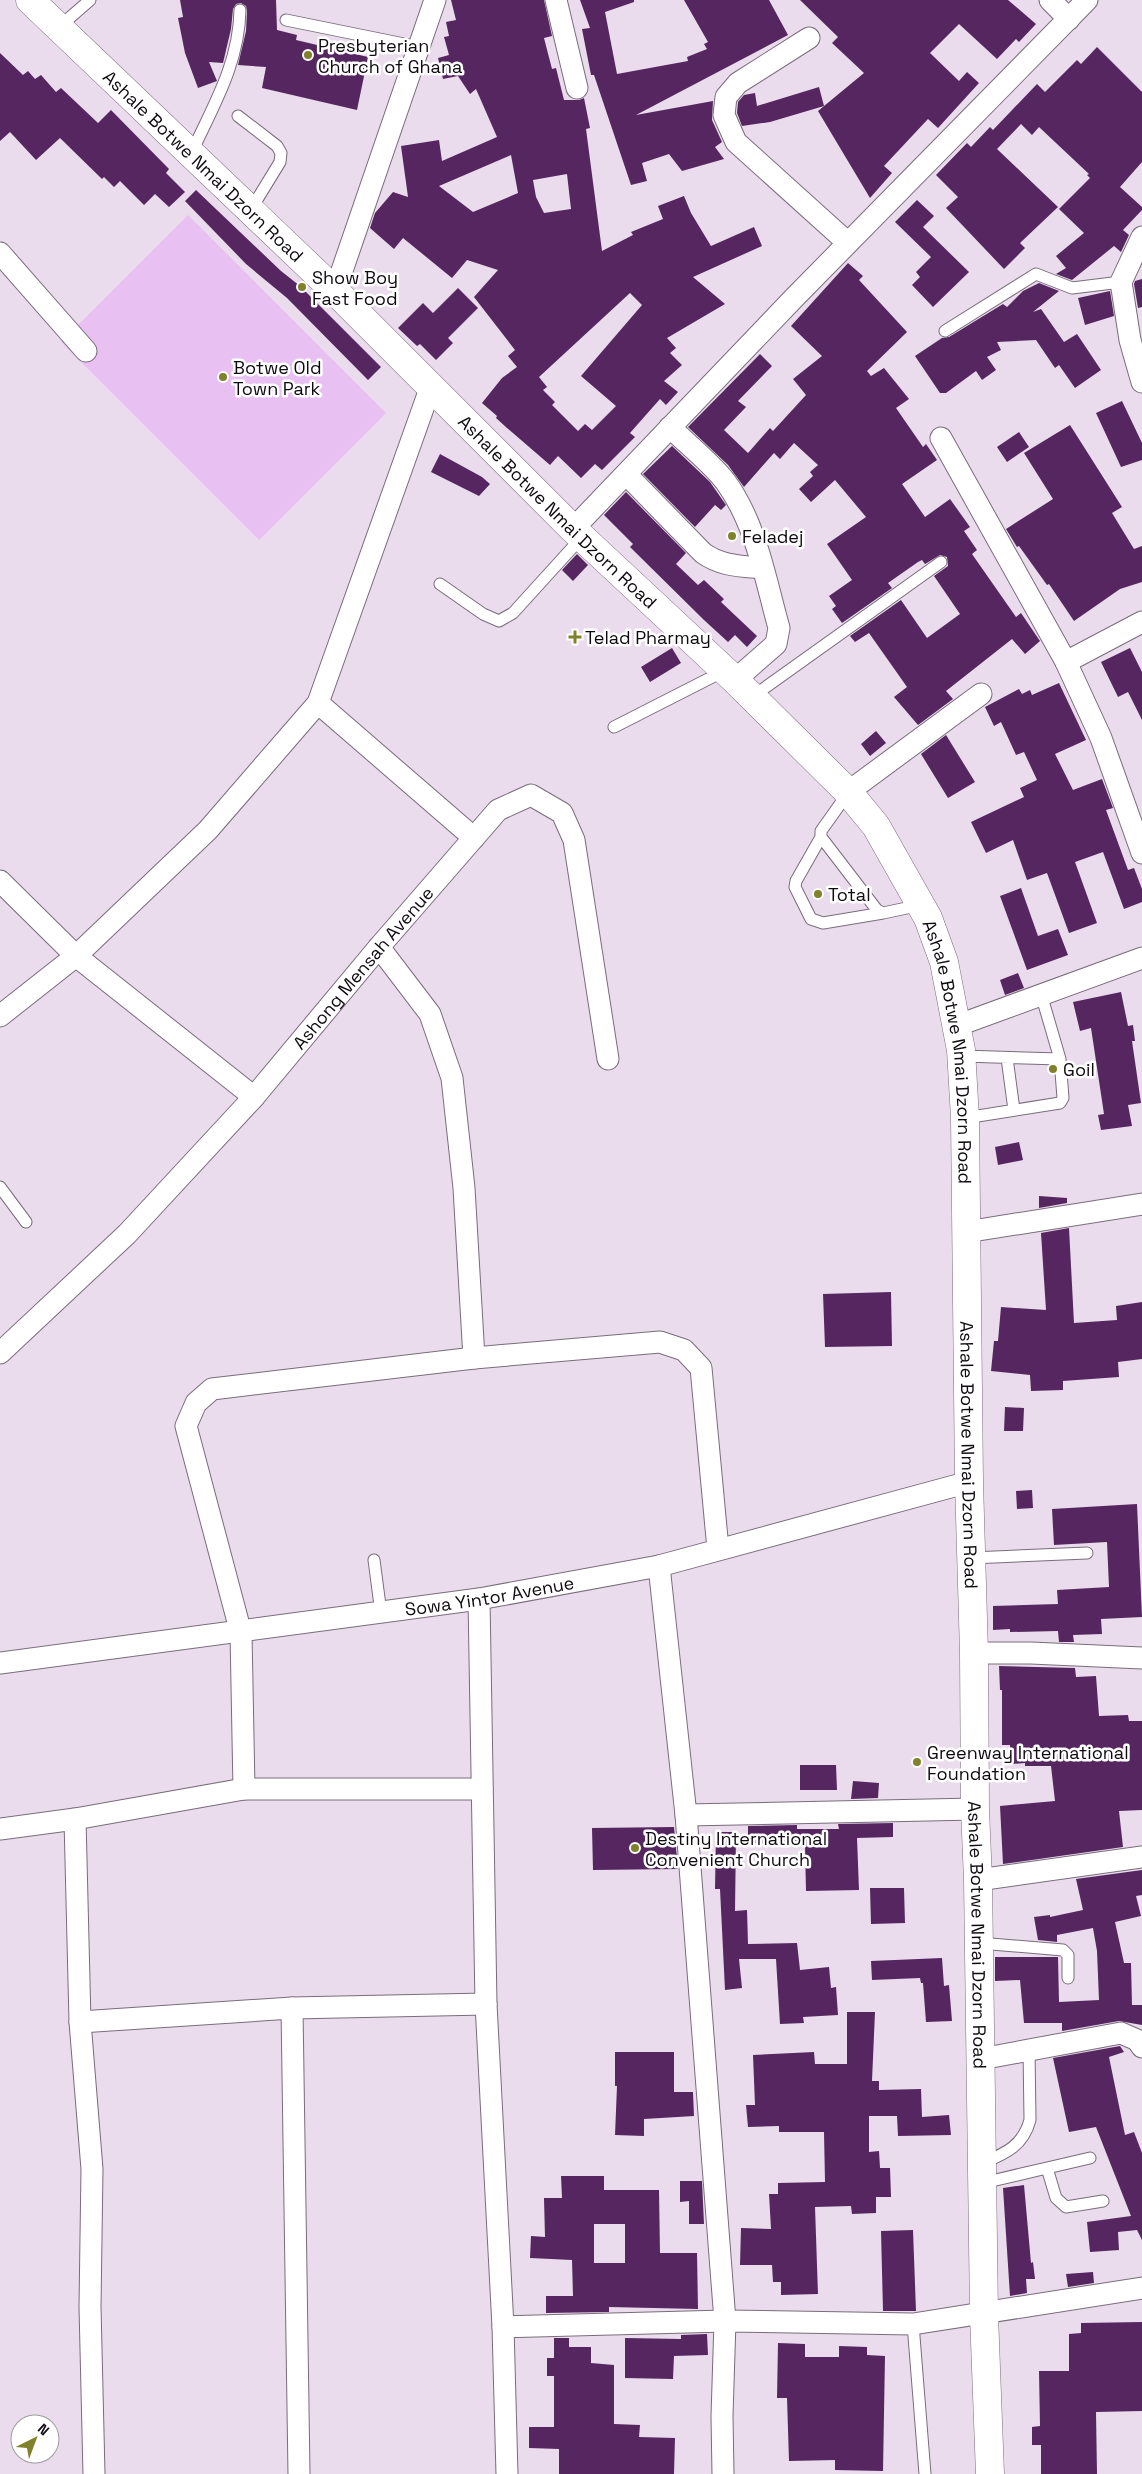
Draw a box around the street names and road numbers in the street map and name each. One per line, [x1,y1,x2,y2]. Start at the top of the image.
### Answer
street label: Ashale Botwe Nmai Dzorn Road [99,65,309,267]
street label: Ashale Botwe Nmai Dzorn Road [454,410,662,613]
street label: Ashong Mensah Avenue [287,881,438,1054]
street label: Ashale Botwe Nmai Dzorn Road [918,916,977,1184]
street label: Ashale Botwe Nmai Dzorn Road [956,1321,984,1589]
street label: Sowa Yintor Avenue [403,1570,576,1620]
street label: Ashale Botwe Nmai Dzorn Road [963,1801,992,2069]

